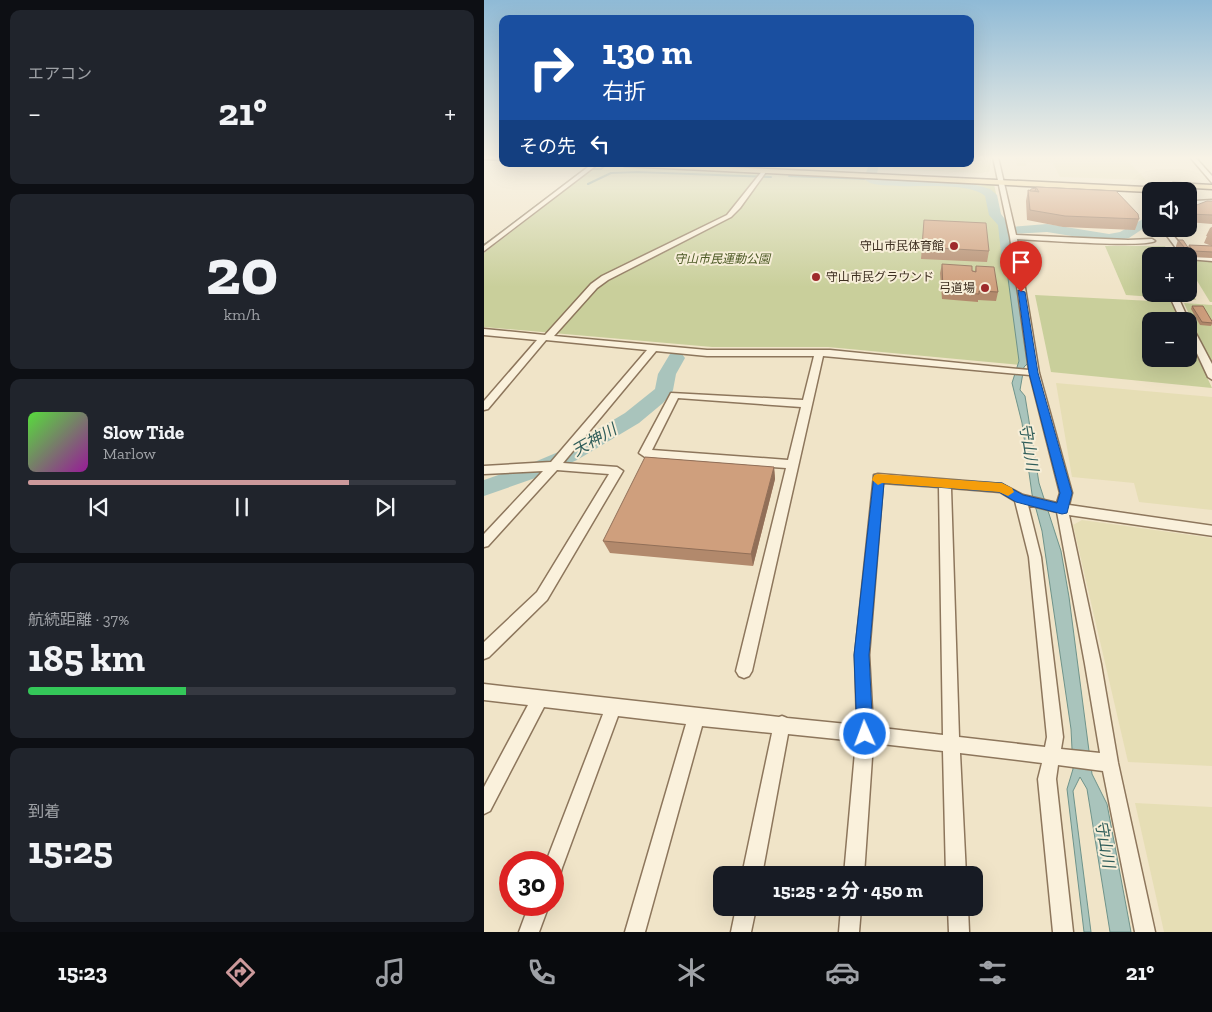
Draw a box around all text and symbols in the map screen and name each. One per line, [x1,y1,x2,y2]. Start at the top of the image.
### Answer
text: 130 m [602,31,692,73]
icon: right [519,35,584,100]
text: エアコン [28,64,92,83]
text: 右折 [602,78,646,105]
text: 21° [218,89,267,135]
text: − [28,97,41,130]
text: + [444,97,456,130]
icon: left [586,130,614,158]
text: その先 [519,135,576,158]
map controls [1142,182,1197,367]
button: sound [1142,182,1197,237]
text: 20 [206,233,278,311]
place label: 守山市民体育館 [860,239,944,253]
marker: 守山市民体育館 [948,240,960,252]
pin [1000,241,1042,292]
button: + [1142,247,1197,302]
icon: arrive [1007,248,1035,276]
park label: 守山市民運動公園 [674,252,772,266]
place label: 守山市民グラウンド [826,270,934,284]
marker: 守山市民グラウンド [810,271,822,283]
place label: 弓道場 [939,281,975,295]
marker: 弓道場 [979,282,991,294]
text: km/h [224,305,260,324]
button: − [1142,312,1197,367]
water label: 天神川 [568,419,621,460]
text: Slow Tide [103,421,184,444]
water label: 守山川 [1016,422,1042,474]
text: Marlow [103,444,156,463]
icon: previous [85,493,113,521]
icon: pause [228,493,256,521]
icon: next [371,493,399,521]
text: 航続距離 · 37% [28,610,129,629]
text: 185 km [28,635,145,681]
position arrow [838,707,890,759]
text: 到着 [28,802,60,821]
water label: 守山川 [1091,819,1119,871]
text: 15:25 [28,827,113,873]
speed limit sign: 30 [499,851,564,916]
text: 15:25 · 2 分 · 450 m [773,879,923,902]
icon: directions [223,955,258,990]
icon: music [373,955,408,990]
icon: phone [524,955,559,990]
icon: climate [674,955,709,990]
icon: car [825,955,860,990]
icon: filters [975,955,1010,990]
text: 15:23 [58,959,107,986]
text: 21° [1126,959,1154,986]

